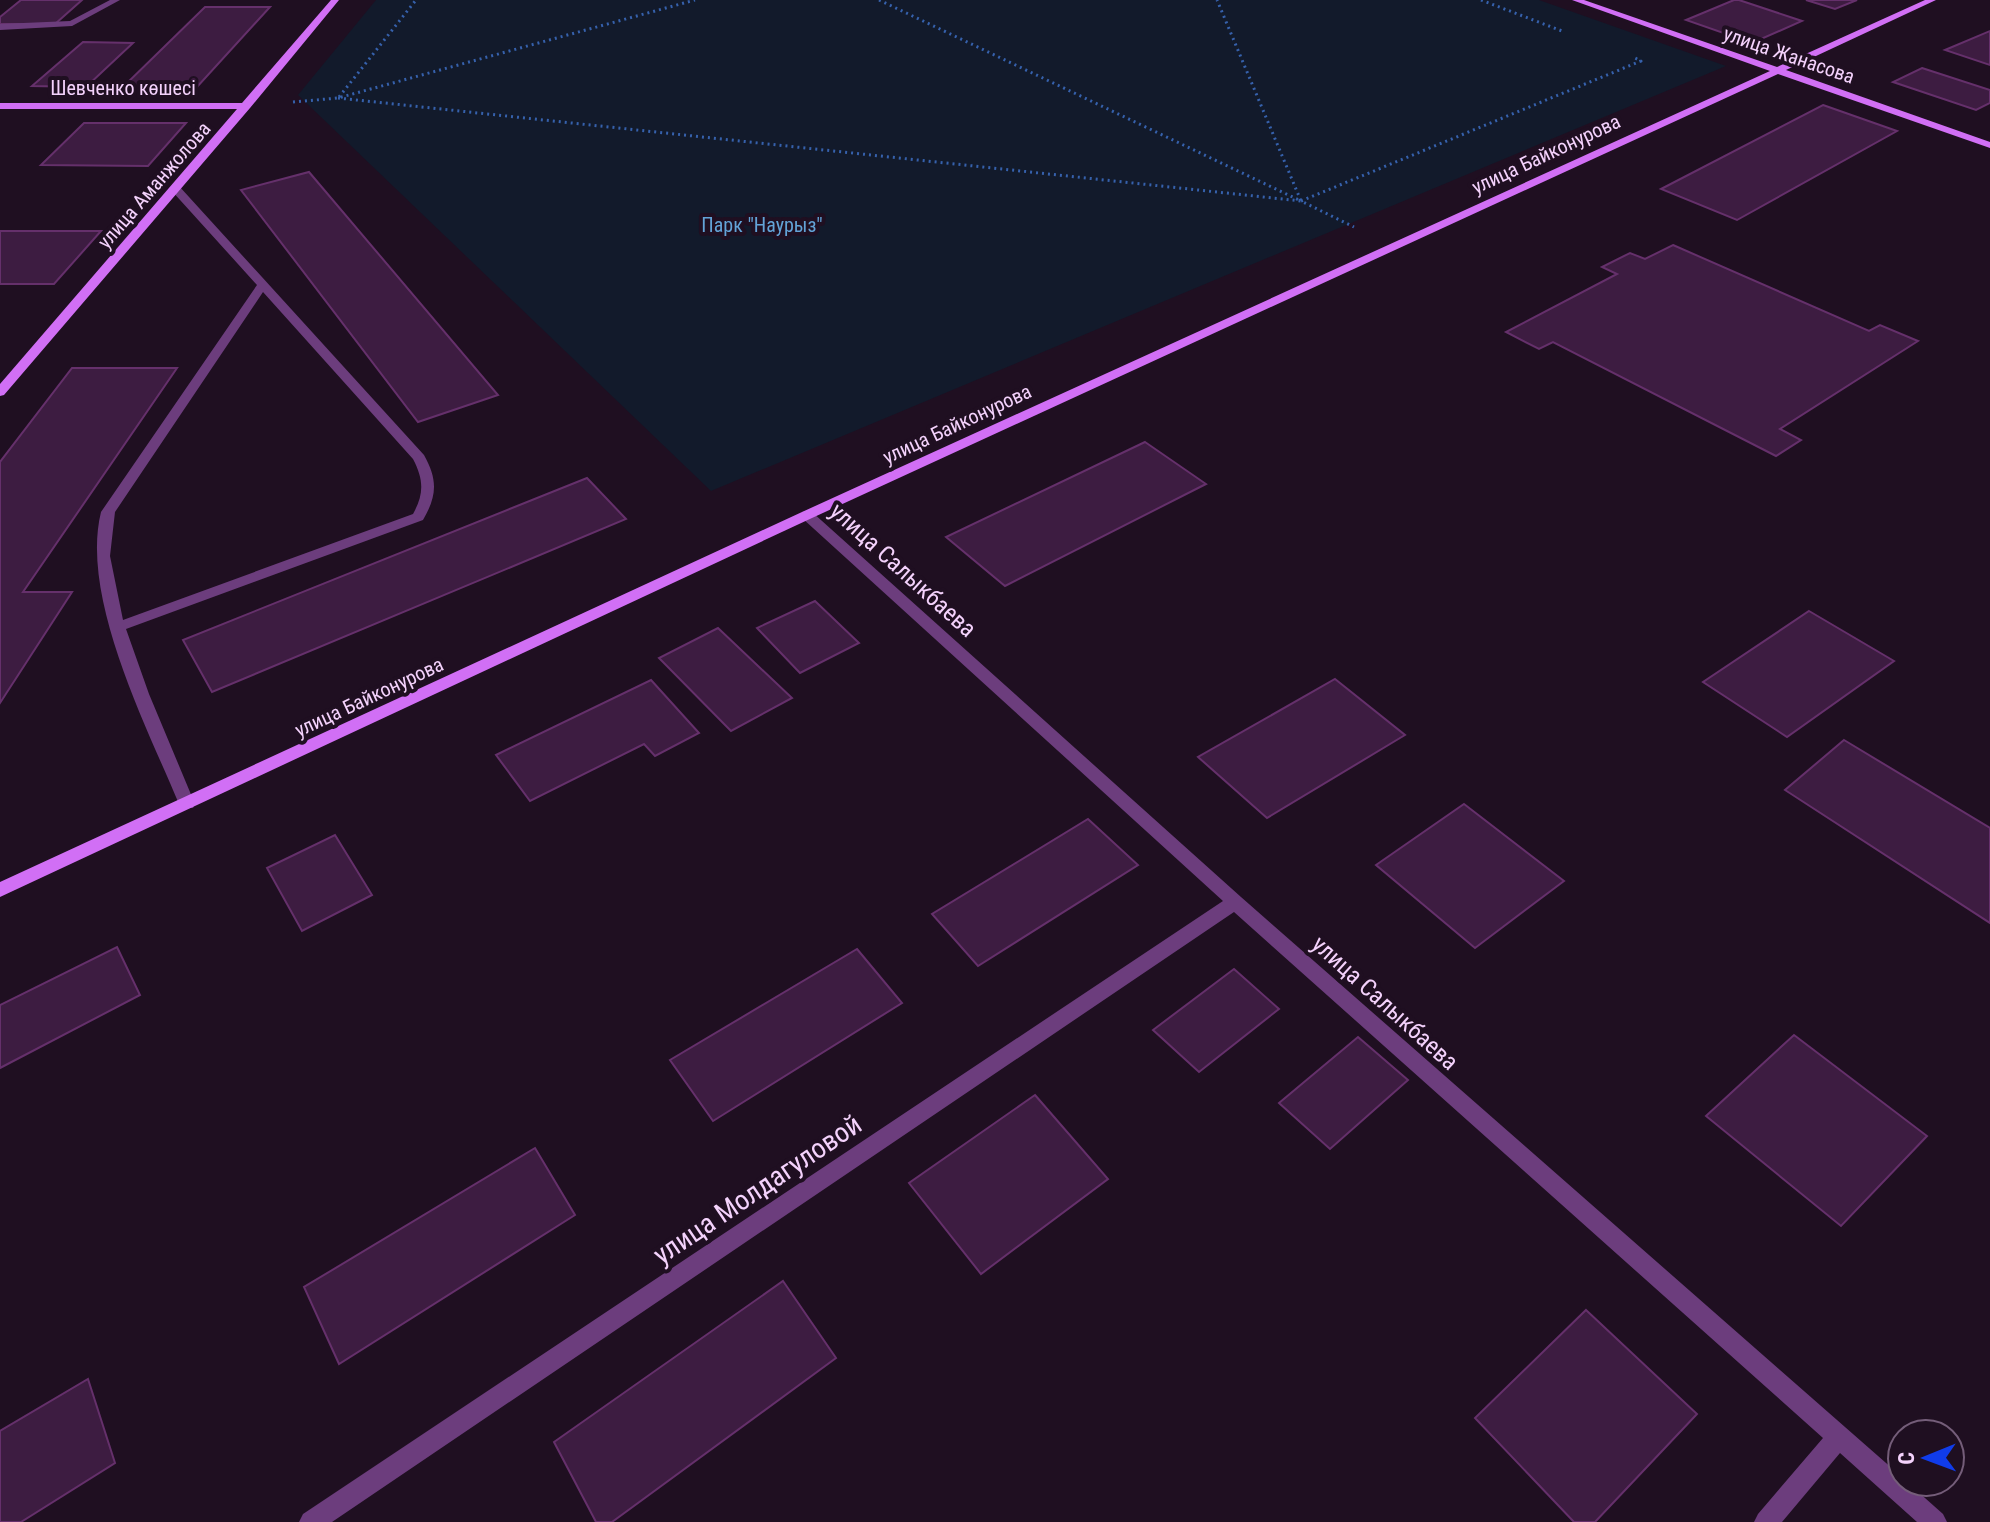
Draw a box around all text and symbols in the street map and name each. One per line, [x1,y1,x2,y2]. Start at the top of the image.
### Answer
street label: улица Жанасова [1720,21,1858,89]
street label: Шевченко көшесі [50,76,196,100]
street label: улица Байконурова [1468,109,1624,199]
street label: улица Аманжолова [92,117,216,253]
park label: Парк "Наурыз" [701,213,823,237]
street label: улица Байконурова [879,379,1035,469]
street label: улица Салыкбаева [824,497,982,643]
street label: улица Байконурова [291,652,447,742]
street label: улица Салыкбаева [1306,930,1464,1076]
street label: улица Молдагуловой [647,1107,868,1271]
north arrow [1886,1418,1966,1498]
text: С [1894,1452,1919,1465]

